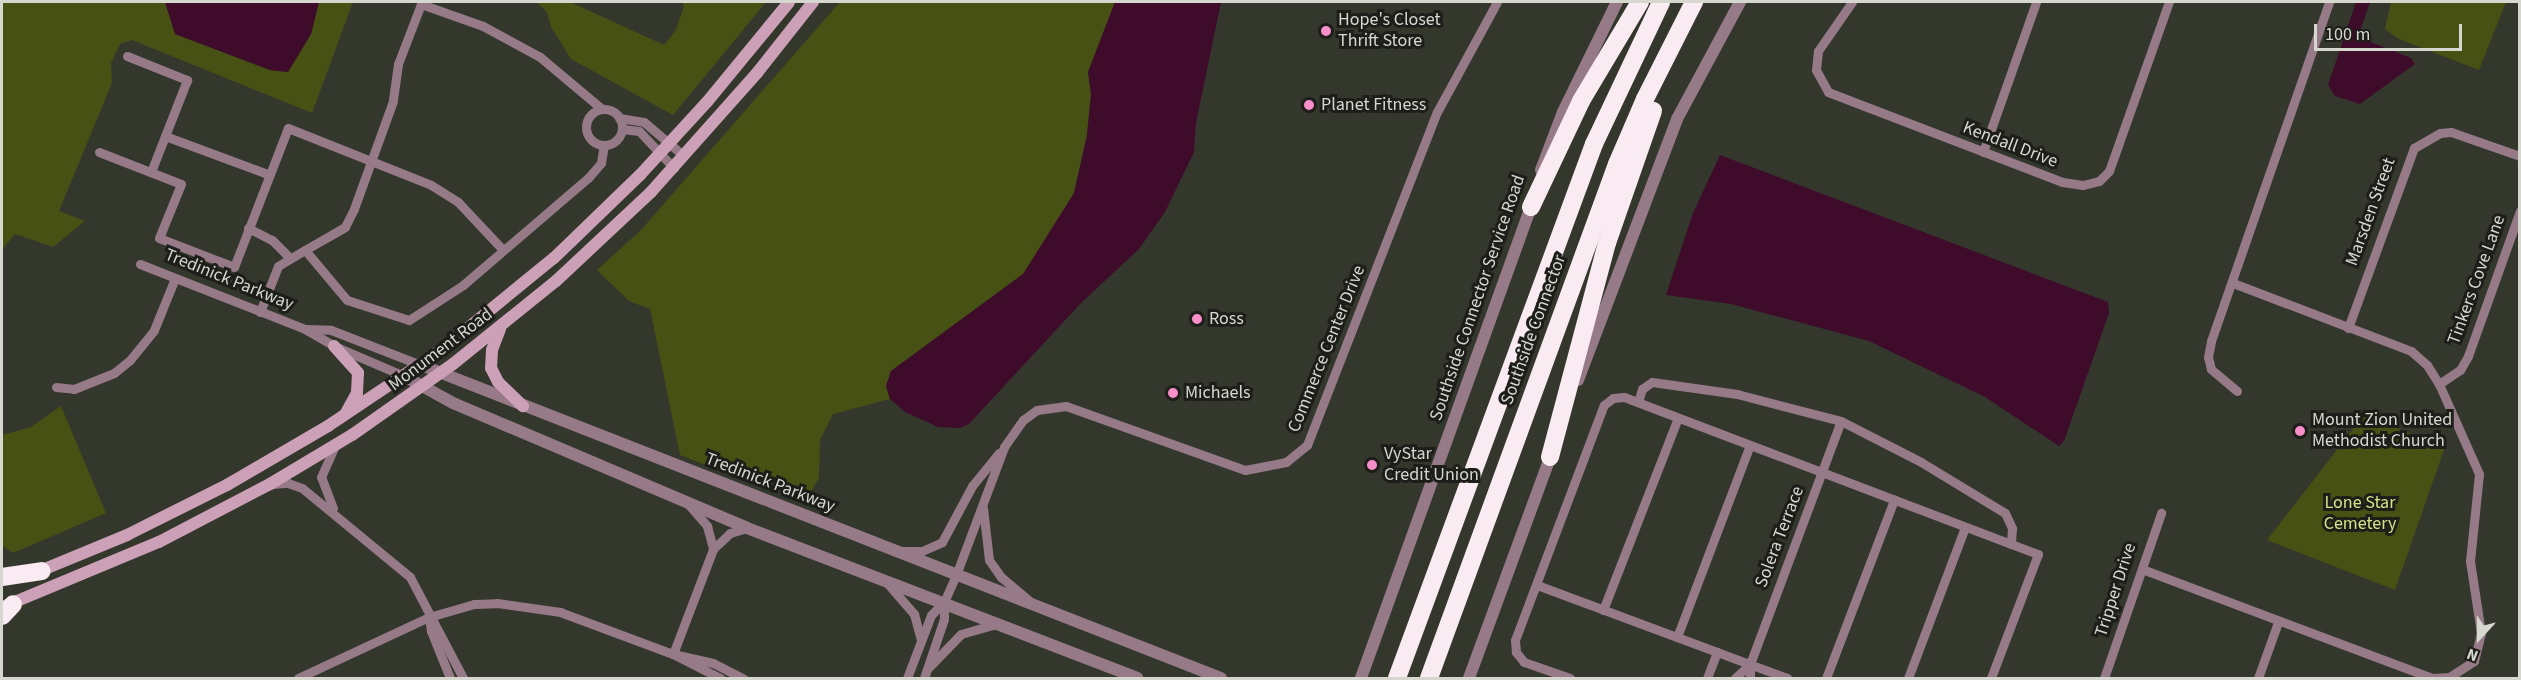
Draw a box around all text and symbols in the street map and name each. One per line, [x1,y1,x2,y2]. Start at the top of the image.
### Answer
place label: Hope's Closet Thrift Store [1338,10,1441,52]
scale bar [2317,12,2466,50]
text: 100 m [2325,22,2370,47]
marker: Hope's Closet Thrift Store [1319,24,1333,38]
place label: Planet Fitness [1321,94,1426,116]
marker: Planet Fitness [1302,98,1316,112]
street label: Kendall Drive [1959,117,2061,173]
street label: Marsden Street [2341,155,2401,269]
street label: Southside Connector Service Road [1426,172,1530,424]
street label: Tinkers Cove Lane [2444,212,2510,348]
street label: Tredinick Parkway [161,244,297,316]
street label: Southside Connector [1497,252,1571,408]
street label: Commerce Center Drive [1284,262,1370,436]
street label: Monument Road [385,304,497,396]
place label: Ross [1209,308,1244,330]
marker: Ross [1190,312,1204,326]
place label: Michaels [1185,382,1251,404]
marker: Michaels [1166,386,1180,400]
place label: Mount Zion United Methodist Church [2312,410,2452,452]
marker: Mount Zion United Methodist Church [2293,424,2307,438]
place label: VyStar Credit Union [1384,444,1479,486]
street label: Tredinick Parkway [702,448,838,518]
marker: VyStar Credit Union [1365,458,1379,472]
street label: Solera Terrace [1751,483,1809,591]
park label: Lone Star Cemetery [2324,493,2396,536]
street label: Tripper Drive [2091,540,2141,640]
north arrow [2449,608,2509,668]
text: N [2464,643,2481,667]

